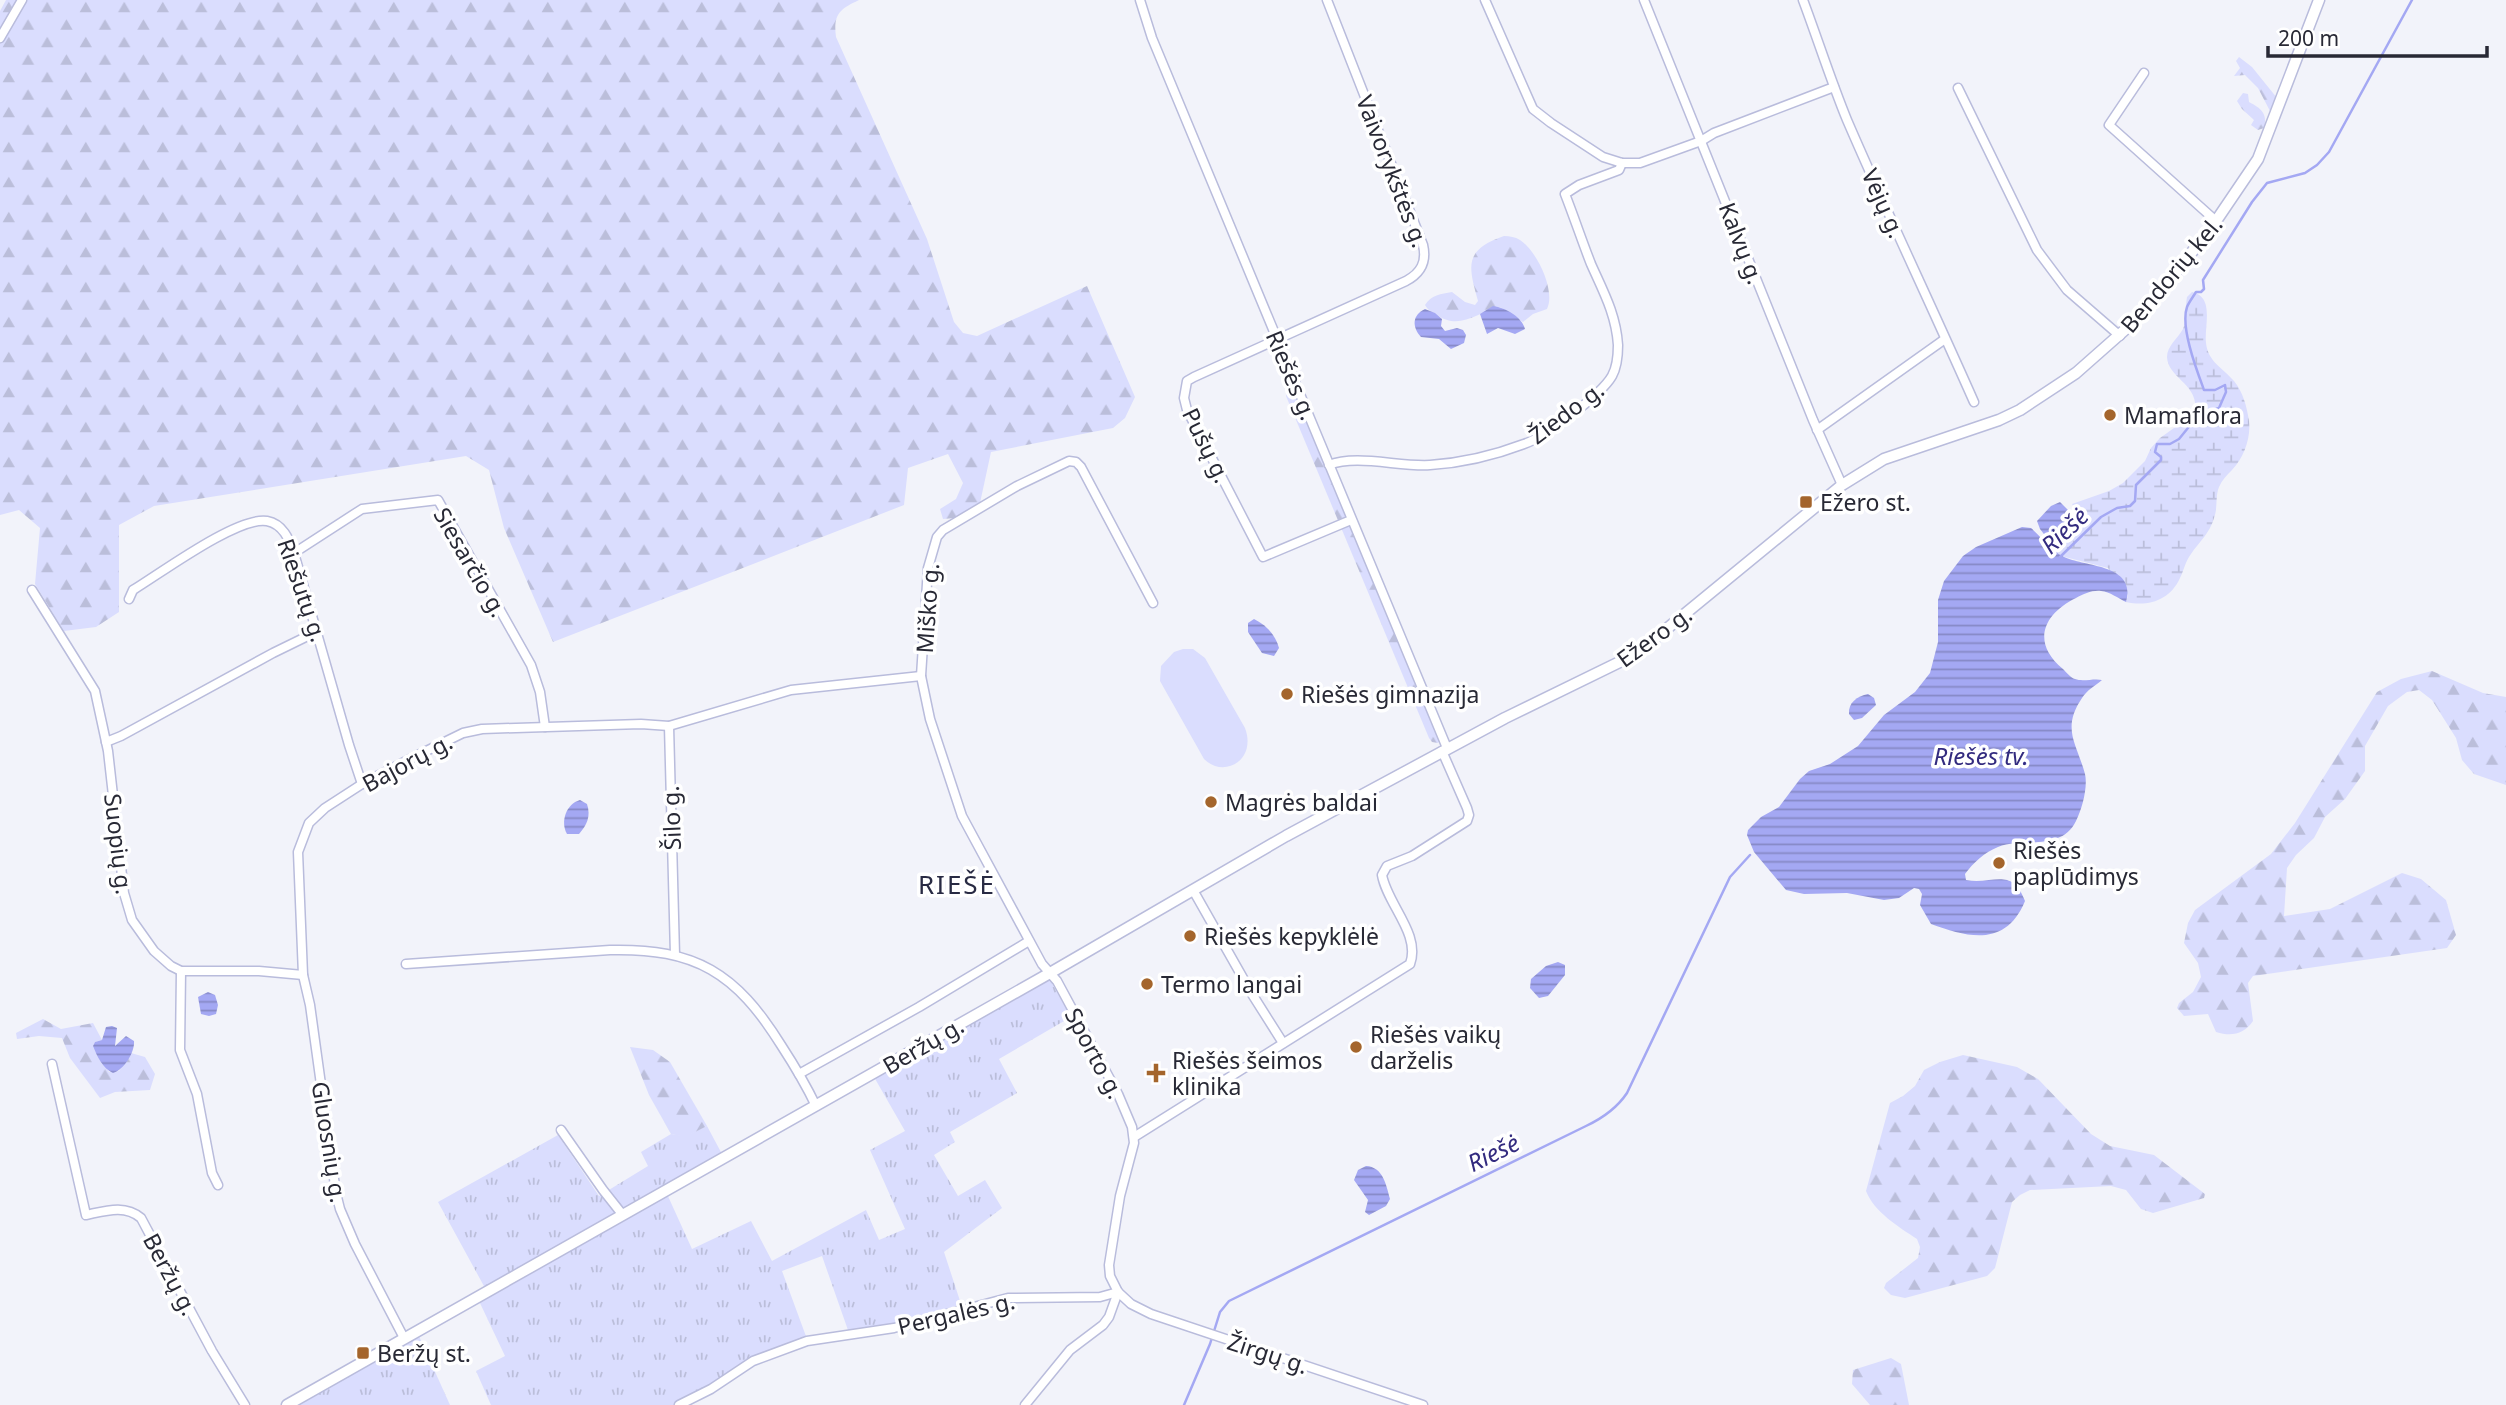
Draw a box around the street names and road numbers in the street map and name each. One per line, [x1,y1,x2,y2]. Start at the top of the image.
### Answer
street label: Vaivorykštės g. [1349,90,1437,252]
street label: Vėjų g. [1855,163,1913,243]
street label: Kalvų g. [1712,197,1772,289]
street label: Bendorių kel. [2113,209,2229,339]
street label: Riešės g. [1259,325,1325,425]
street label: Žiedo g. [1522,373,1610,451]
street label: Pušų g. [1175,402,1239,488]
street label: Siesarčio g. [427,501,515,623]
street label: Riešutų g. [270,534,336,646]
street label: Miško g. [908,562,946,654]
street label: Ežero g. [1610,598,1698,674]
street label: Bajorų g. [356,725,458,799]
street label: Šilo g. [654,785,688,851]
street label: Suopių g. [97,792,141,896]
street label: Sporto g. [1058,1002,1132,1104]
street label: Beržų g. [877,1009,969,1081]
street label: Gluosnių g. [305,1079,355,1205]
street label: Beržų g. [136,1227,206,1321]
street label: Pergalės g. [894,1284,1018,1342]
street label: Žirgų g. [1224,1325,1312,1381]

